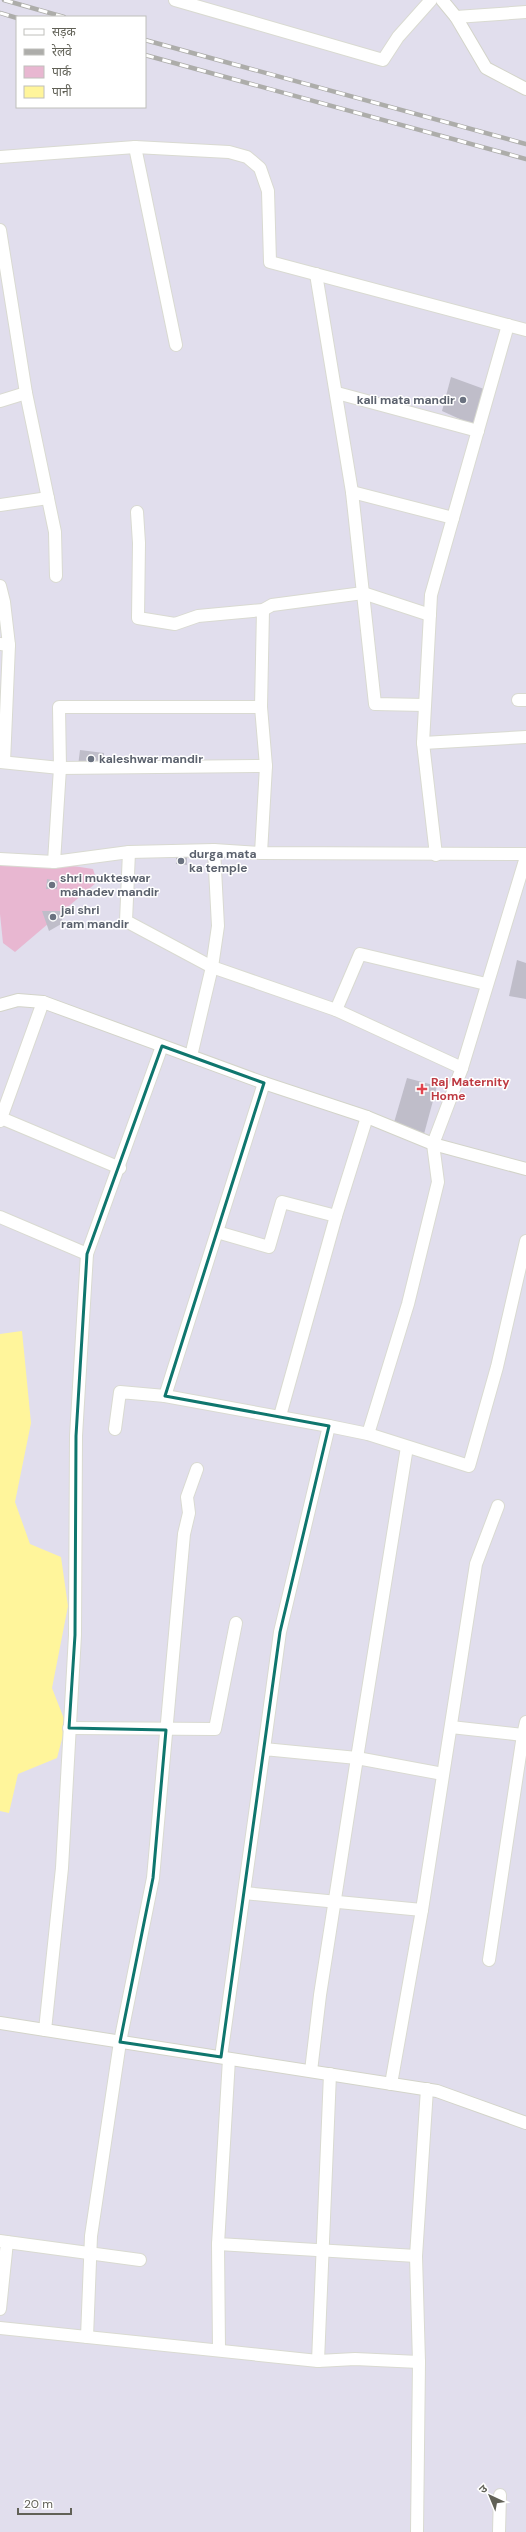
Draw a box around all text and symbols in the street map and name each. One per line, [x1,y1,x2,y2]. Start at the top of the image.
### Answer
legend [16,16,146,108]
text: सड़क [52,24,77,40]
text: रेलवे [52,44,72,60]
text: पार्क [52,64,72,80]
text: पानी [52,84,73,100]
place label: kali mata mandir [357,392,455,408]
marker: kali mata mandir [458,395,468,405]
place label: kaleshwar mandir [99,751,203,767]
marker: kaleshwar mandir [86,754,96,764]
place label: durga mata ka temple [189,846,257,876]
marker: durga mata ka temple [176,856,186,866]
place label: shri mukteswar mahadev mandir [60,870,159,900]
marker: shri mukteswar mahadev mandir [47,880,57,890]
place label: jai shri ram mandir [60,902,129,932]
marker: jai shri ram mandir [48,912,58,922]
place label: Raj Maternity Home [431,1074,510,1104]
marker: Raj Maternity Home [416,1083,428,1095]
north arrow [470,2476,510,2516]
text: उ [476,2481,491,2496]
scale bar [18,2490,71,2516]
text: 20 m [24,2496,53,2512]

